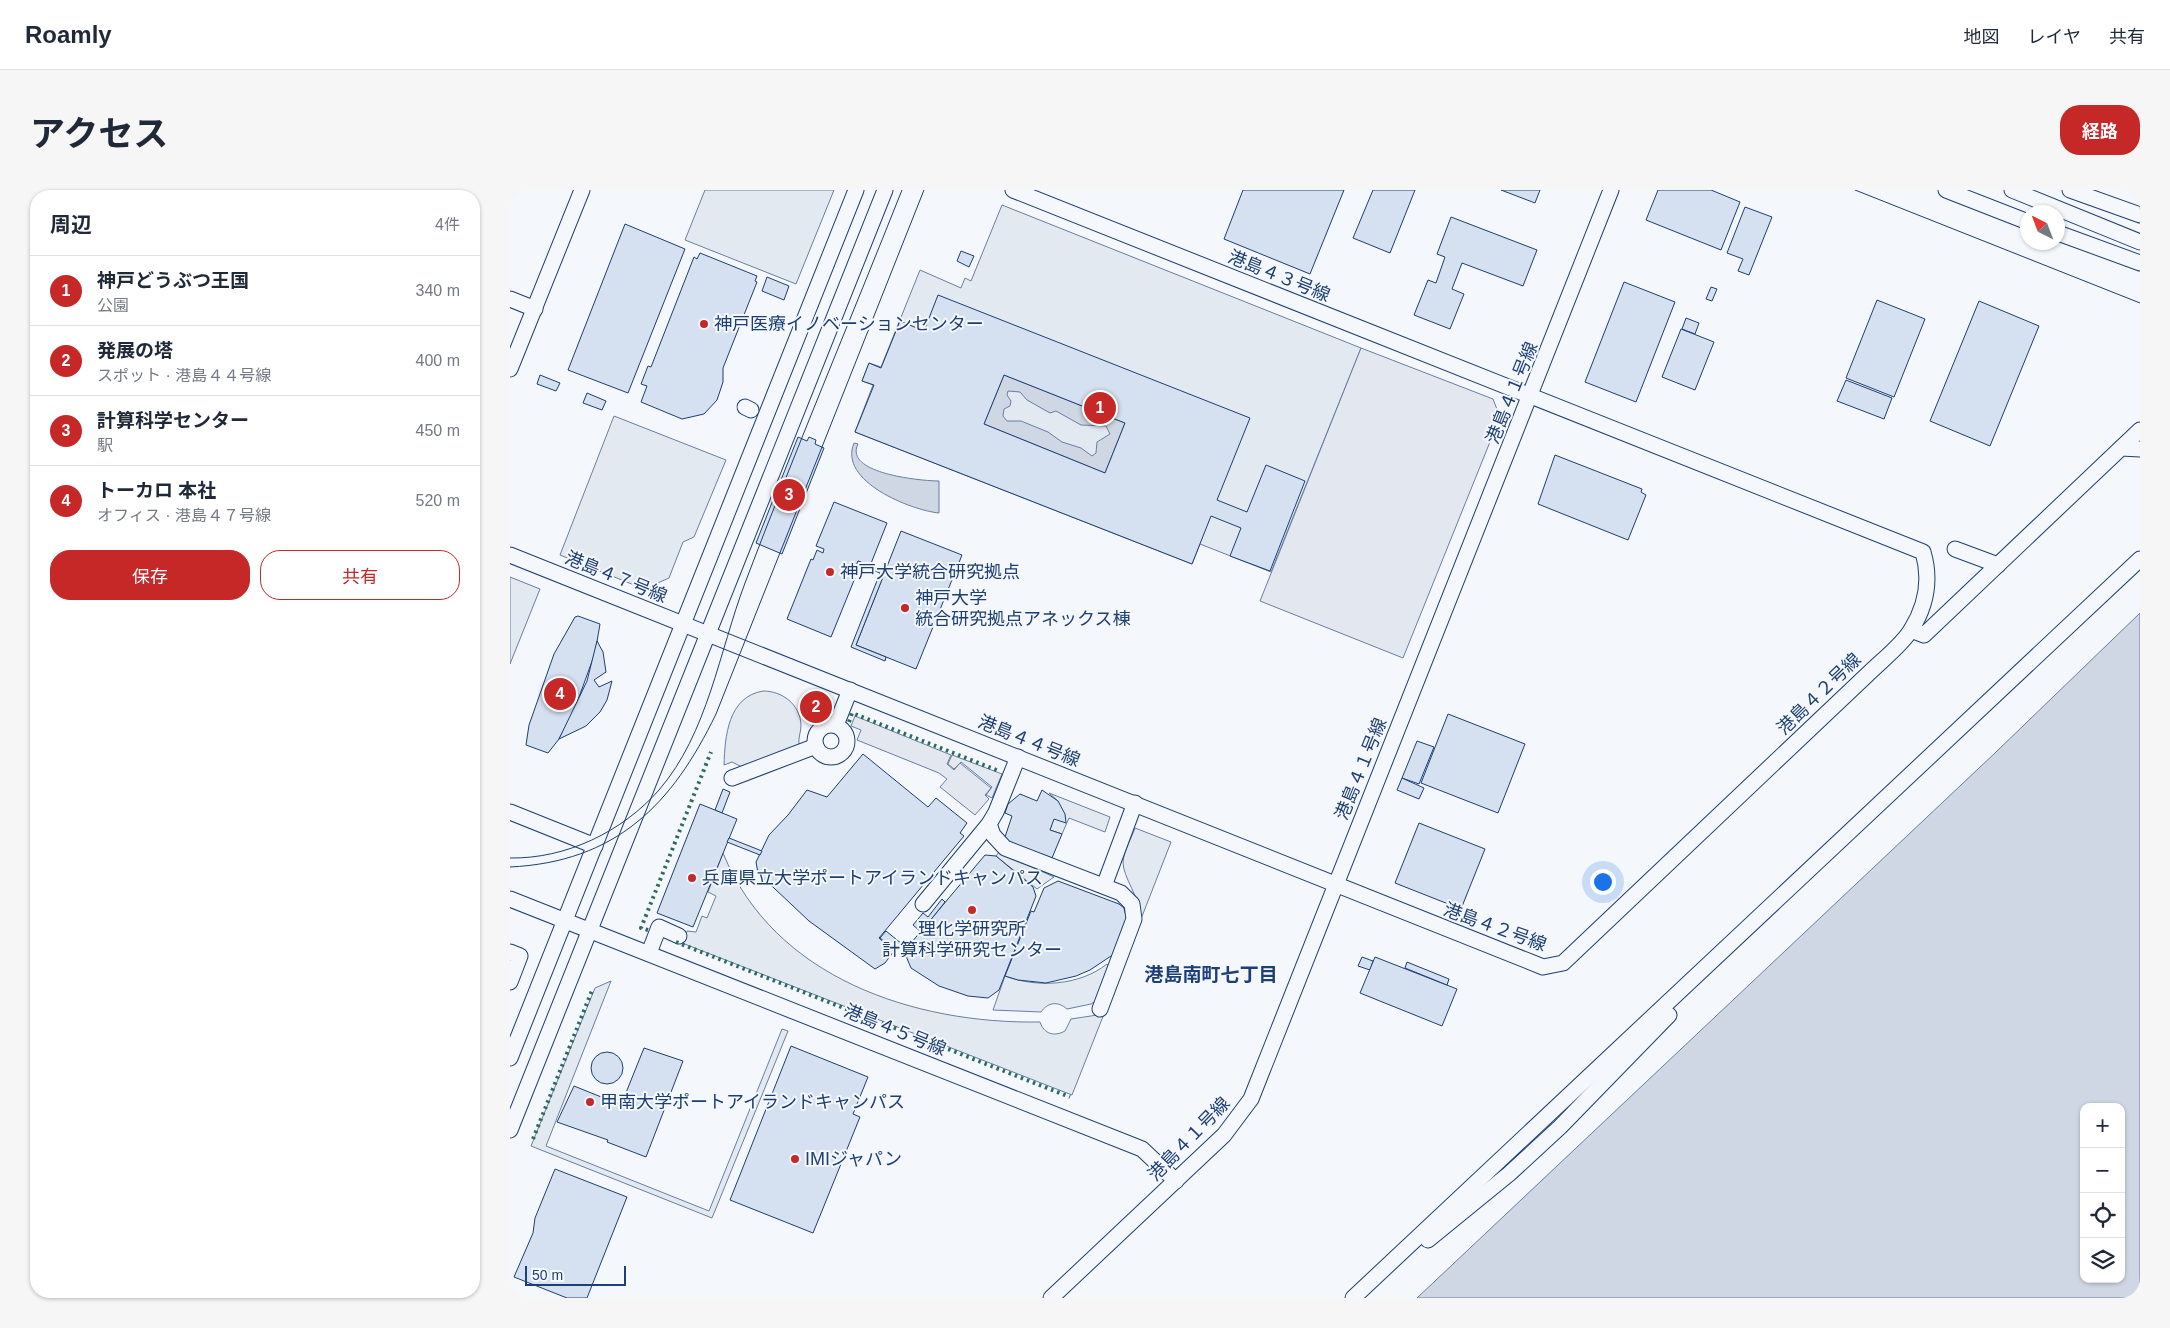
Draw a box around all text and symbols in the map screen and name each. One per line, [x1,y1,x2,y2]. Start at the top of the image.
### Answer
text: Roamly [25,21,112,48]
text: 地図 [1964,27,2000,47]
text: レイヤ [2028,27,2081,47]
text: 共有 [2109,27,2145,47]
button: 経路 [2060,105,2140,155]
text: アクセス [30,114,168,153]
north arrow [2020,205,2065,250]
text: 周辺 [50,213,92,236]
text: 4件 [435,216,460,233]
street label: 港島４３号線 [1225,246,1333,306]
text: 神戸どうぶつ王国 [97,270,249,291]
text: 1 [62,282,70,299]
text: 340 m [416,282,460,299]
text: 公園 [97,297,129,314]
place label: 神戸医療イノベーションセンター [714,314,984,334]
marker: 神戸医療イノベーションセンター [698,318,710,330]
street label: 港島４１号線 [1482,339,1542,447]
text: 発展の塔 [97,340,173,361]
text: 2 [62,352,70,369]
text: 400 m [416,352,460,369]
text: スポット · 港島４４号線 [97,367,271,384]
pin: 1 [1084,389,1116,427]
text: 計算科学センター [97,410,249,431]
text: 3 [62,422,70,439]
text: 450 m [416,422,460,439]
text: 駅 [97,437,113,454]
pin: 3 [773,476,805,514]
text: トーカロ 本社 [97,480,216,501]
text: 4 [62,492,70,509]
text: 520 m [416,492,460,509]
text: オフィス · 港島４７号線 [97,507,271,524]
street label: 港島４７号線 [562,547,670,607]
button: 保存 [50,550,250,600]
button: 共有 [260,550,460,600]
place label: 神戸大学統合研究拠点 [840,562,1020,582]
marker: 神戸大学統合研究拠点 [824,566,836,578]
place label: 神戸大学 統合研究拠点アネックス棟 [915,588,1130,629]
marker: 神戸大学 統合研究拠点アネックス棟 [899,602,911,614]
street label: 港島４２号線 [1773,649,1865,739]
pin: 4 [544,675,576,713]
pin: 2 [800,688,832,726]
street label: 港島４４号線 [975,711,1083,771]
street label: 港島４１号線 [1331,715,1391,823]
place label: 兵庫県立大学ポートアイランドキャンパス [702,868,1043,888]
your location [1590,869,1616,895]
marker: 兵庫県立大学ポートアイランドキャンパス [686,872,698,884]
street label: 港島４２号線 [1441,899,1549,955]
marker: 理化学研究所 計算科学研究センター [966,904,978,916]
place label: 理化学研究所 計算科学研究センター [882,919,1062,960]
district label: 港島南町七丁目 [1144,964,1278,985]
street label: 港島４５号線 [841,1000,949,1060]
place label: 甲南大学ポートアイランドキャンパス [600,1092,905,1112]
street label: 港島４１号線 [1144,1093,1234,1185]
marker: 甲南大学ポートアイランドキャンパス [584,1096,596,1108]
map controls [2080,1103,2125,1283]
button: + [2080,1103,2125,1148]
button: − [2080,1148,2125,1193]
place label: IMIジャパン [805,1149,902,1169]
marker: IMIジャパン [789,1153,801,1165]
button: locate [2080,1193,2125,1238]
button: layers [2080,1238,2125,1283]
scale bar [525,1263,626,1286]
text: 50 m [532,1267,563,1283]

